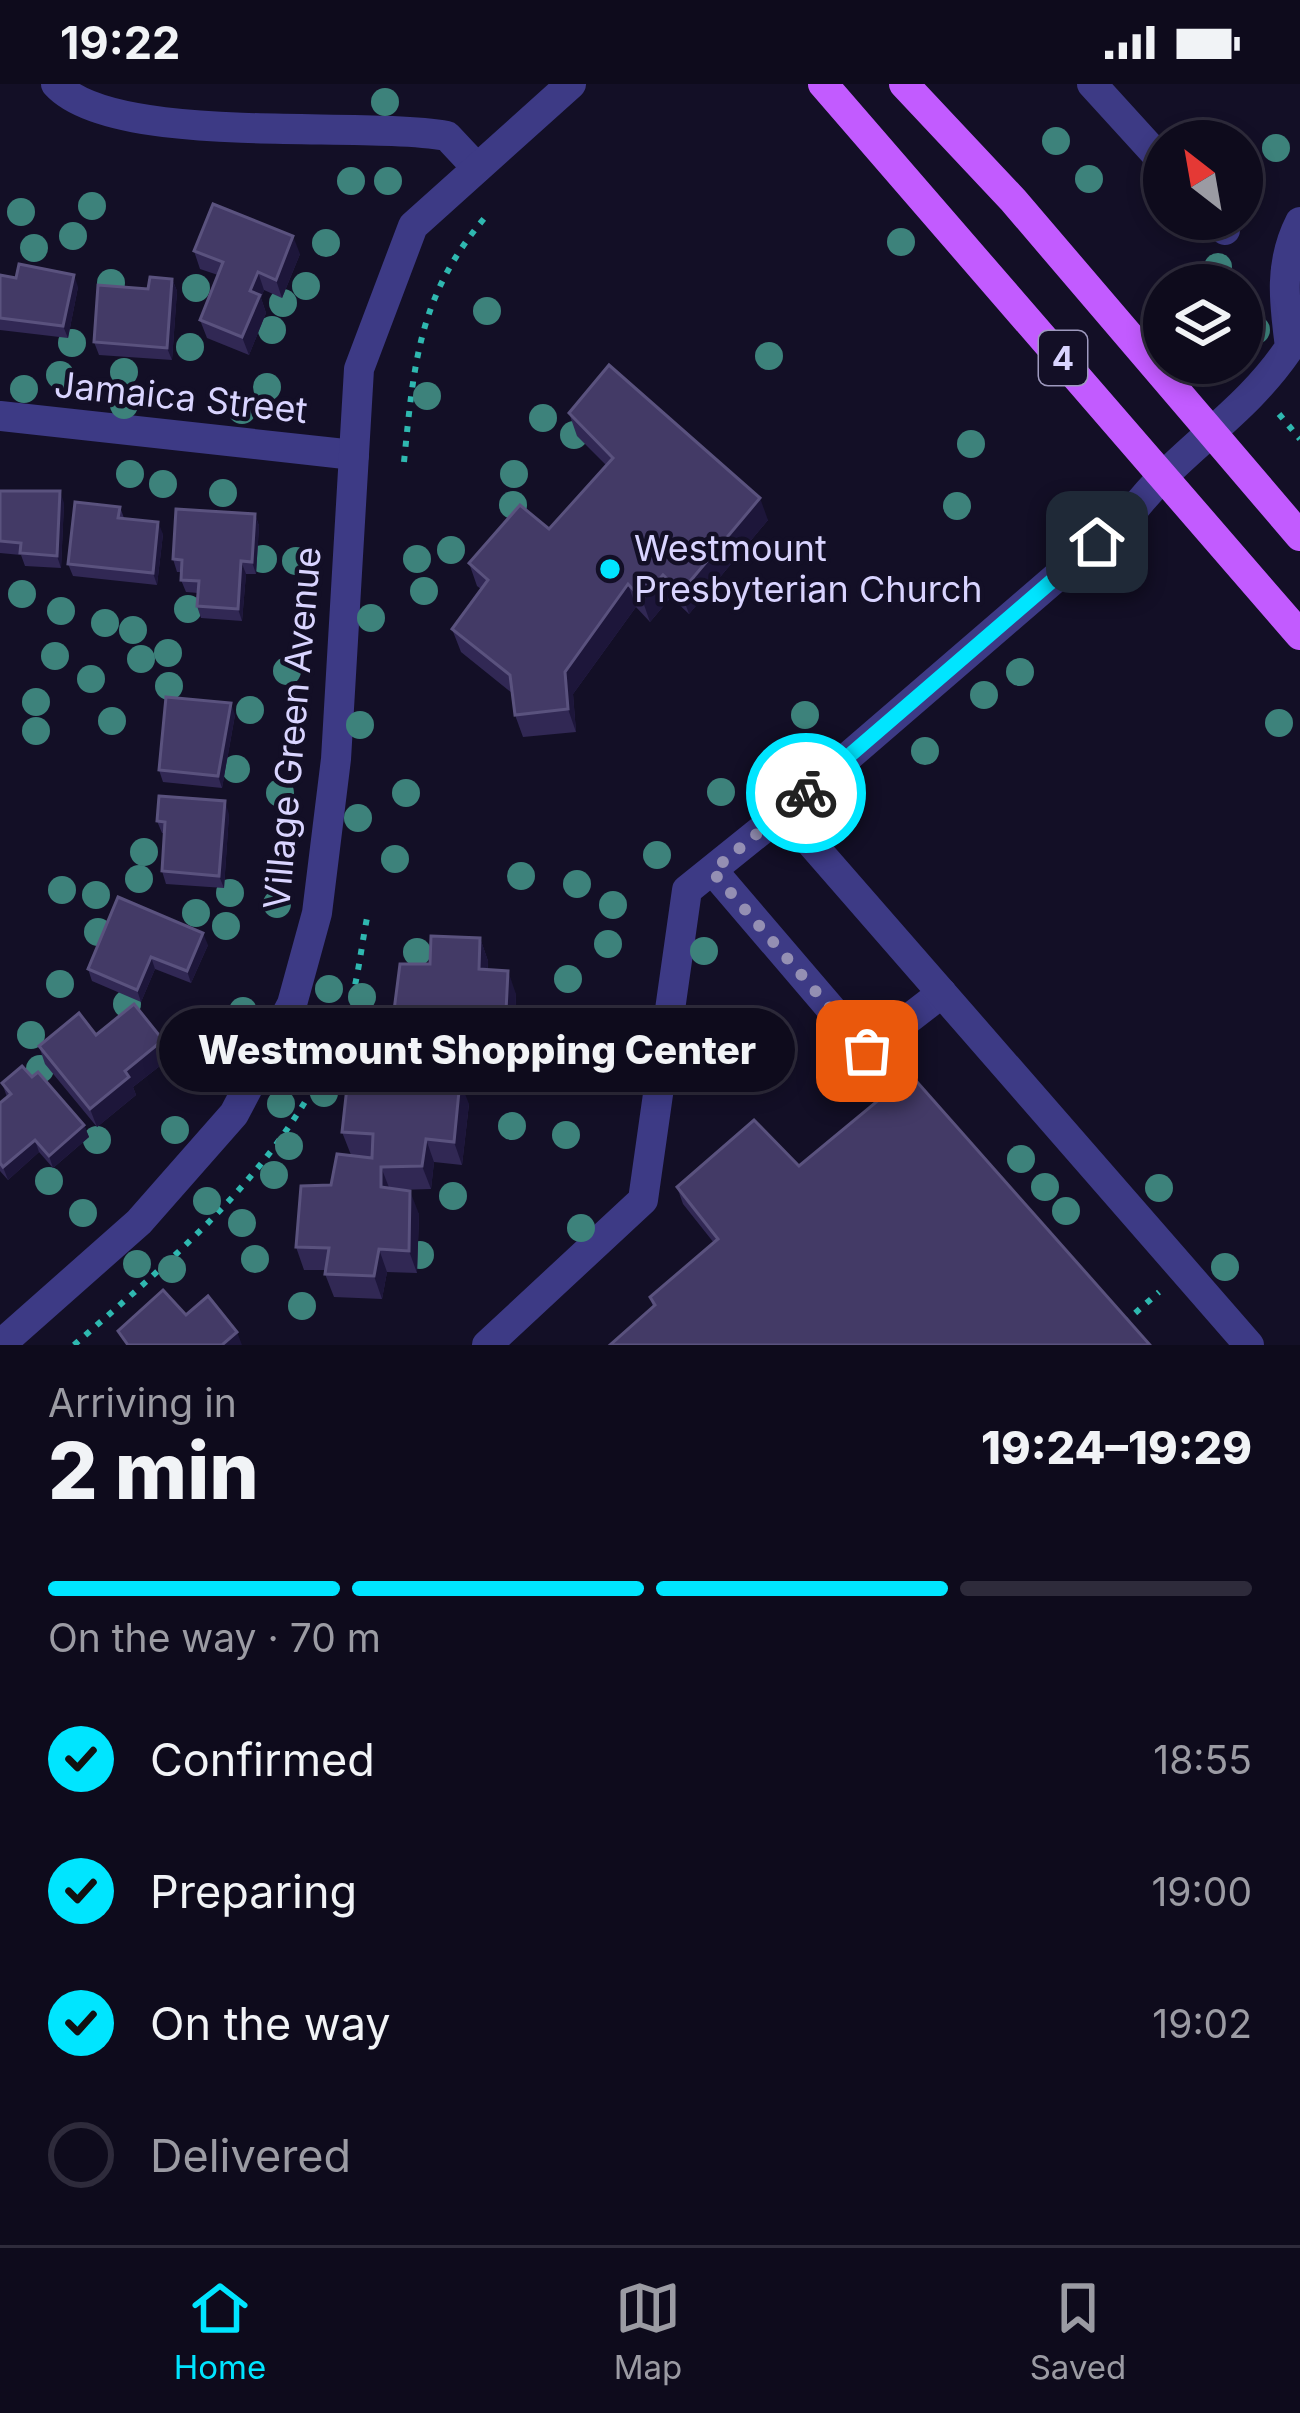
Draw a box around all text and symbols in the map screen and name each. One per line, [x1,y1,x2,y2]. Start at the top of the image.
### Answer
text: 19:22 [60,15,180,70]
north arrow [1143,120,1263,240]
map controls [1143,120,1263,384]
button: layers [1143,264,1263,384]
road number: 4 [1039,331,1087,385]
street label: Jamaica Street [52,362,310,432]
pin [1046,491,1148,593]
icon: home [1064,509,1130,575]
place label: Westmount Presbyterian Church [634,526,983,611]
street label: Village Green Avenue [254,545,330,911]
marker: Westmount Presbyterian Church [597,556,623,582]
courier [746,733,866,853]
icon: bike [773,760,839,826]
pin [816,1000,918,1102]
callout: Westmount Shopping Center [159,1009,795,1093]
icon: bag [834,1018,900,1084]
text: Westmount Shopping Center [198,1026,756,1073]
text: Arriving in [48,1379,237,1426]
text: 19:24–19:29 [981,1420,1252,1475]
text: 2 min [48,1423,259,1518]
text: On the way · 70 m [48,1614,381,1661]
icon: check [48,1726,114,1792]
text: Confirmed [150,1732,375,1787]
text: 18:55 [1153,1736,1252,1783]
icon: check [48,1858,114,1924]
text: Preparing [150,1864,357,1919]
text: 19:00 [1152,1868,1252,1915]
icon: check [48,1990,114,2056]
text: On the way [150,1996,391,2051]
text: 19:02 [1152,2000,1252,2047]
text: Delivered [150,2128,351,2183]
tab: Home [174,2275,266,2387]
tab: Map [614,2275,682,2387]
tab: Saved [1030,2275,1126,2387]

